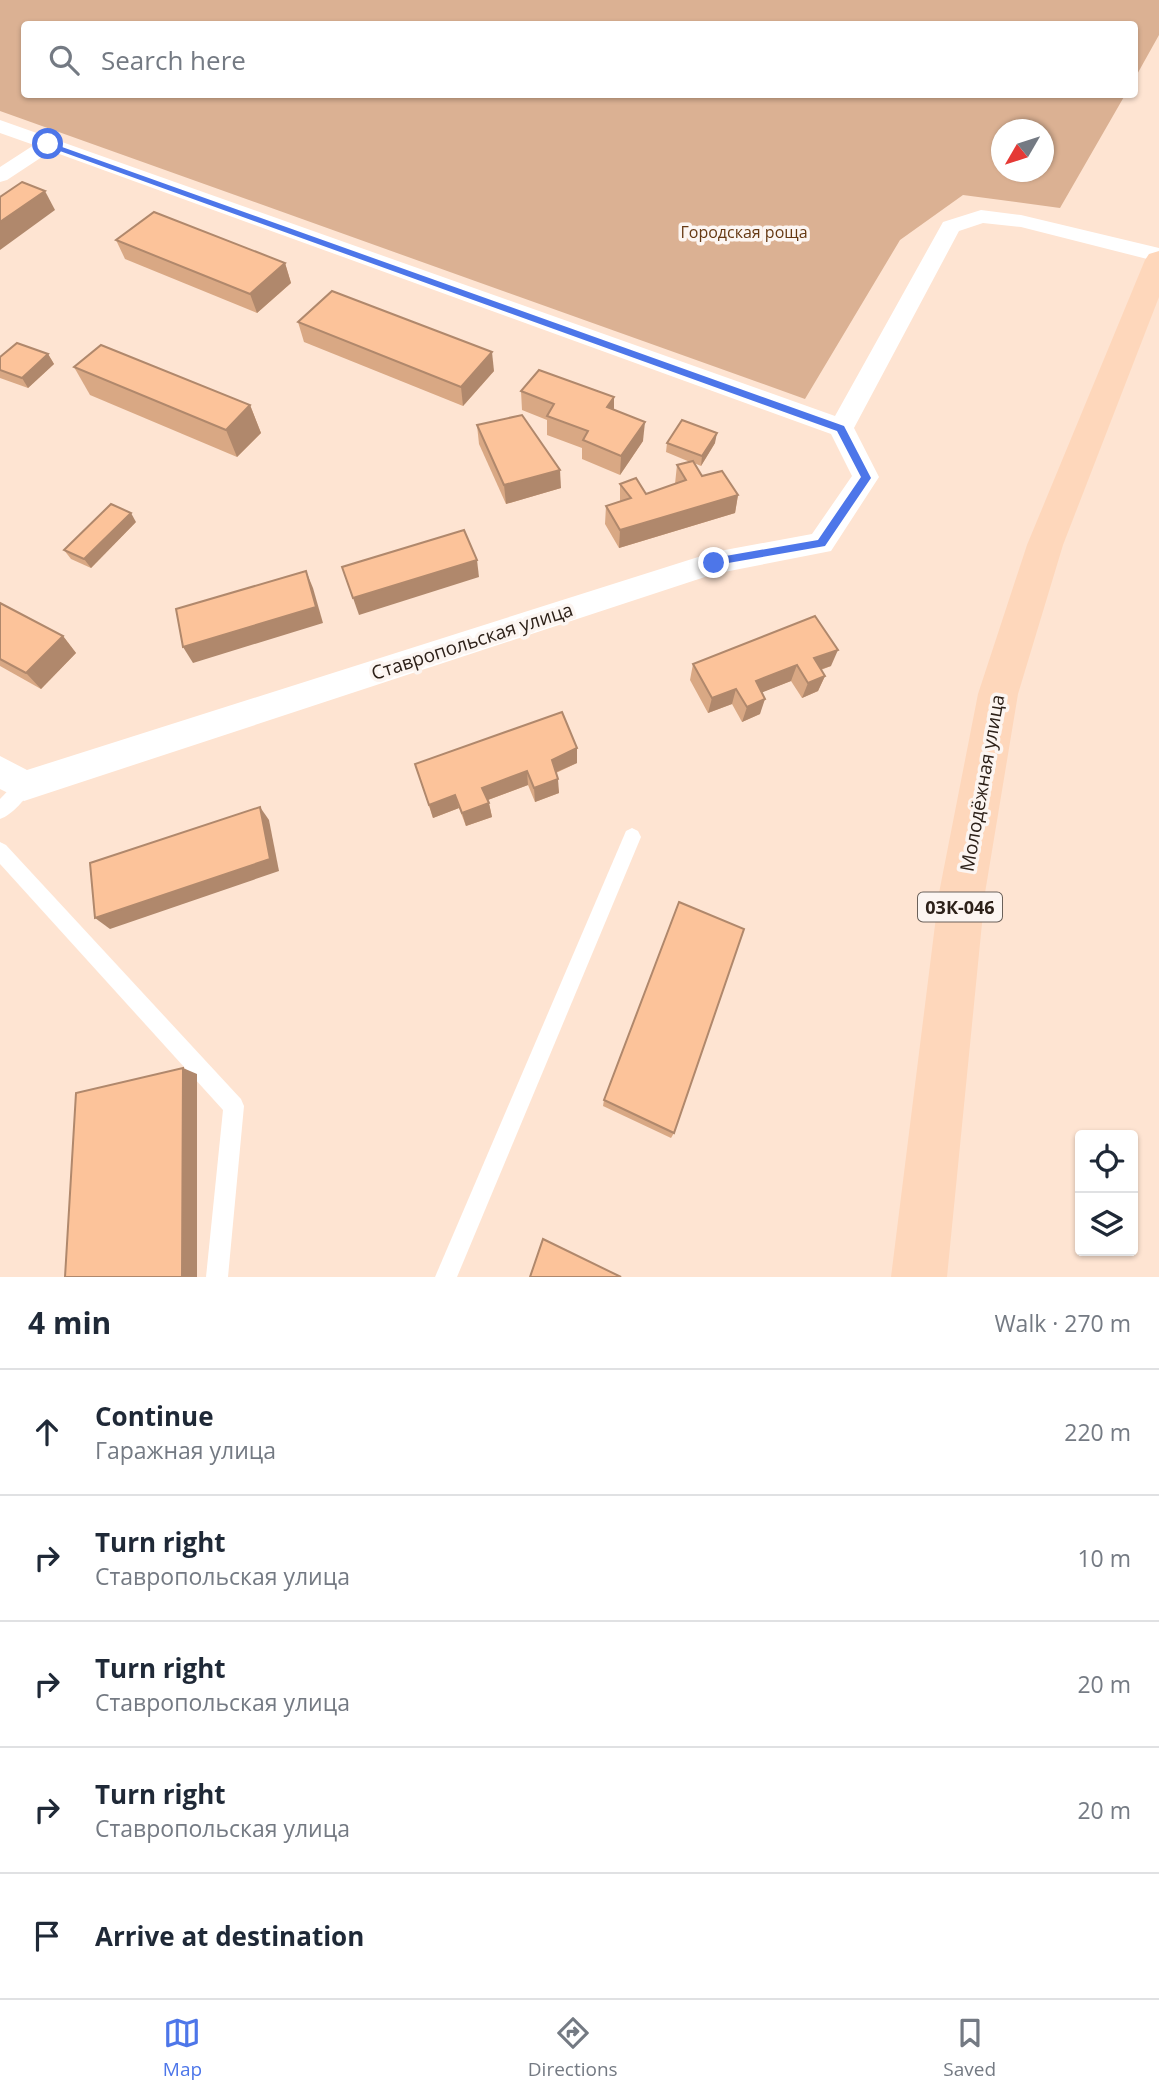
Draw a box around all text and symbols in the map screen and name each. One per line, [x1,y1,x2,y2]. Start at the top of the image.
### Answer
search box [21,21,1138,98]
icon: search [45,41,83,79]
text: Search here [101,42,246,78]
north arrow [991,119,1054,182]
route start [32,128,63,159]
park label: Городская роща [680,221,808,243]
route end [698,547,729,578]
street label: Ставропольская улица [368,596,576,686]
street label: Молодёжная улица [954,692,1010,874]
road number: 03К-046 [918,893,1002,922]
map controls [1075,1130,1138,1256]
button: locate [1075,1130,1138,1193]
button: layers [1075,1193,1138,1256]
text: 4 min [28,1302,111,1343]
text: Walk · 270 m [994,1307,1131,1339]
text: Continue [95,1398,214,1434]
icon: ahead [28,1413,66,1451]
text: 220 m [1064,1416,1131,1448]
text: Гаражная улица [95,1434,276,1466]
text: Turn right [95,1524,226,1560]
icon: right [28,1539,66,1577]
text: 10 m [1077,1542,1131,1574]
text: Ставропольская улица [95,1560,350,1592]
text: Turn right [95,1650,226,1686]
icon: right [28,1665,66,1703]
text: 20 m [1077,1668,1131,1700]
text: Ставропольская улица [95,1686,350,1718]
text: Turn right [95,1776,226,1812]
icon: right [28,1791,66,1829]
text: 20 m [1077,1794,1131,1826]
text: Ставропольская улица [95,1812,350,1844]
icon: arrive [28,1917,66,1955]
text: Arrive at destination [95,1918,364,1954]
tab: Map [163,2014,202,2082]
tab: Directions [528,2014,618,2082]
tab: Saved [943,2014,996,2082]

